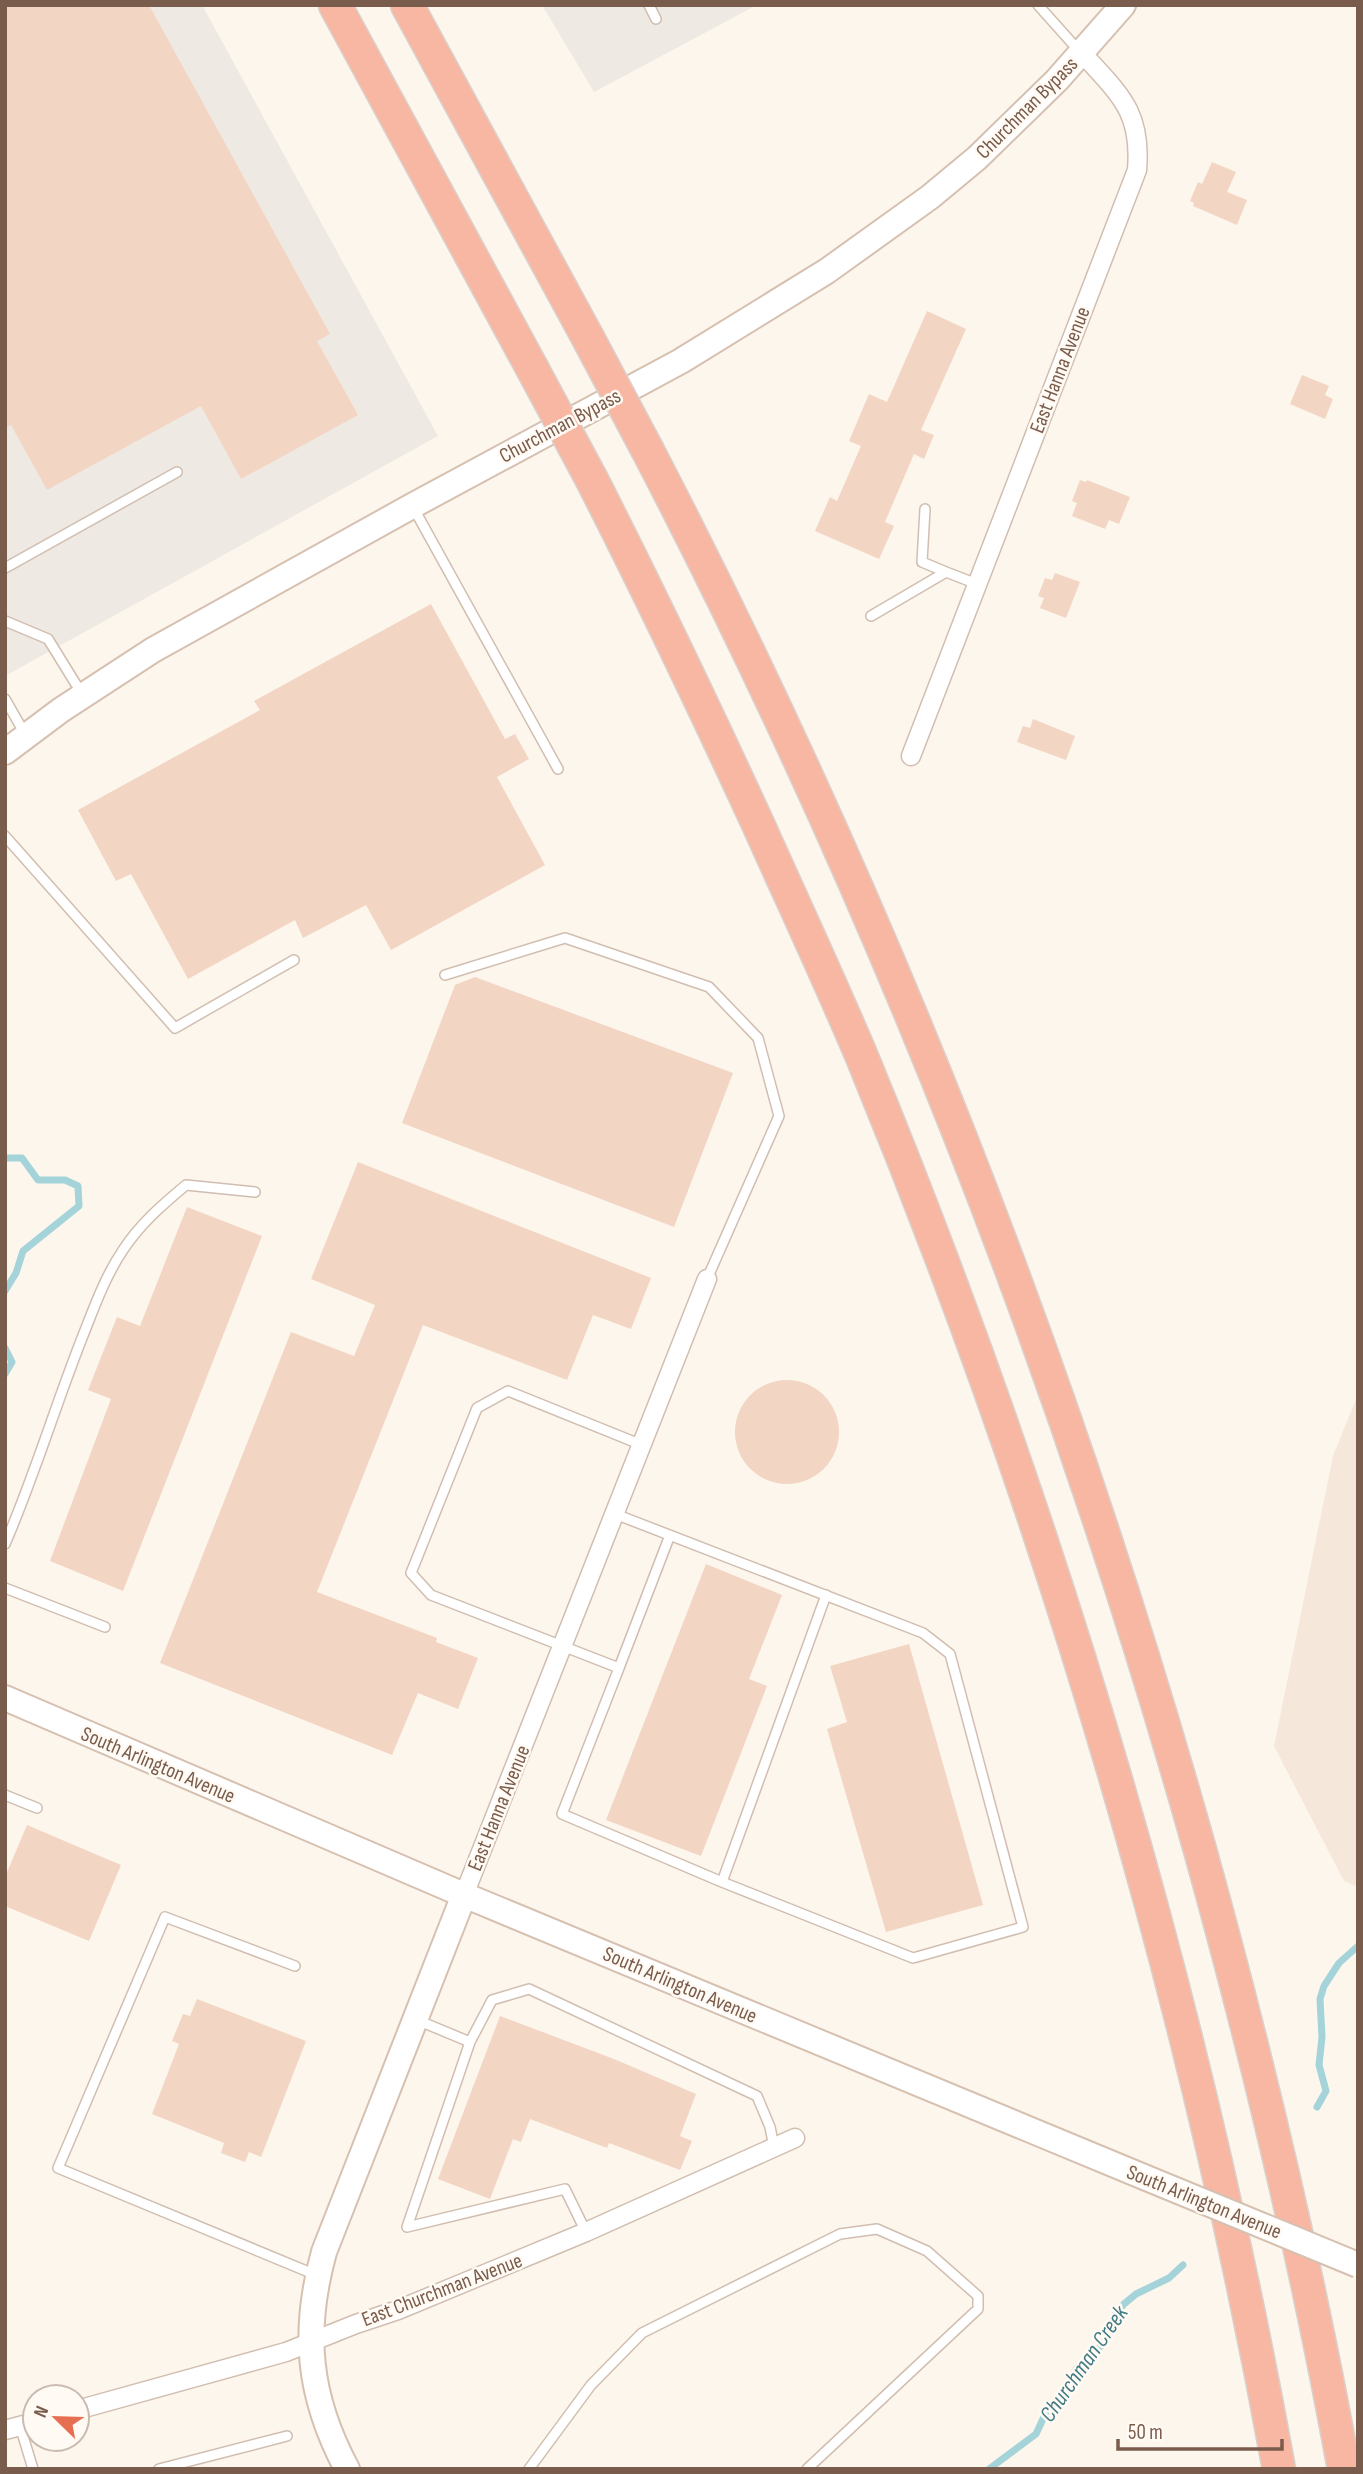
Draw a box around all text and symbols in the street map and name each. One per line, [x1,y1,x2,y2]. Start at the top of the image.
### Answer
street label: Churchman Bypass [971,52,1083,164]
street label: East Hanna Avenue [1024,303,1096,437]
street label: Churchman Bypass [495,384,625,468]
street label: South Arlington Avenue [77,1721,239,1809]
street label: East Hanna Avenue [462,1742,536,1874]
street label: South Arlington Avenue [599,1941,761,2029]
street label: South Arlington Avenue [1123,2160,1285,2244]
street label: East Churchman Avenue [358,2248,526,2332]
water label: Churchman Creek [1034,2299,1135,2427]
north arrow [21,2383,91,2453]
text: N [29,2403,54,2421]
scale bar [1118,2408,1282,2452]
text: 50 m [1128,2420,1163,2445]

